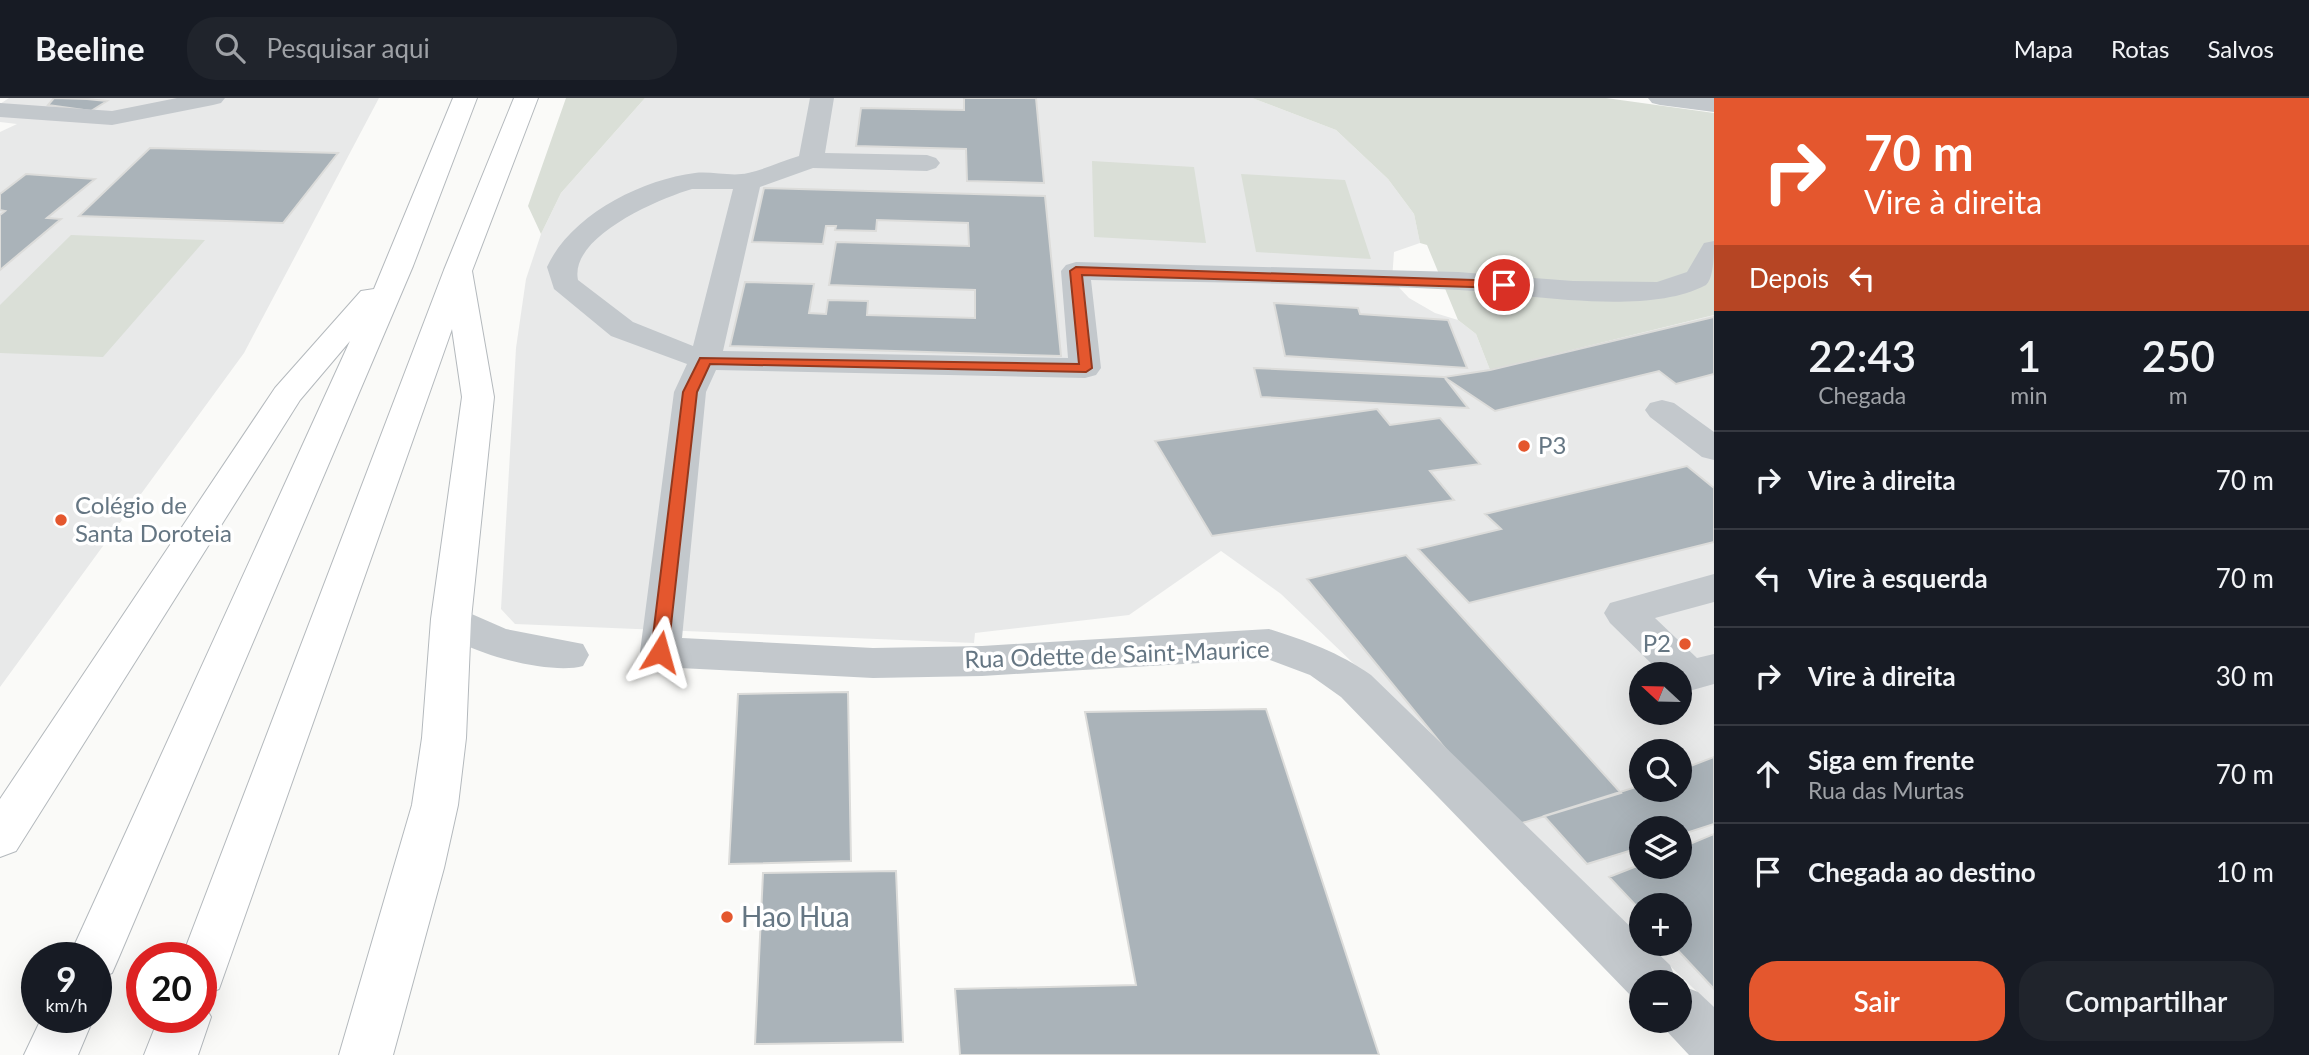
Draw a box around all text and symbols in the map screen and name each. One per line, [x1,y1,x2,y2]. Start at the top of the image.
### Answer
search box [187,17,677,80]
text: Beeline [35,28,145,68]
icon: search [211,29,249,67]
text: Pesquisar aqui [267,32,430,64]
text: Mapa [2014,34,2073,63]
text: Rotas [2111,34,2170,63]
text: Salvos [2208,34,2274,63]
text: 70 m [1864,123,1974,181]
icon: right [1749,126,1840,217]
text: Vire à direita [1864,182,2042,221]
pin [1474,255,1534,315]
icon: left [1843,259,1881,297]
text: Depois [1749,262,1829,294]
icon: arrive [1485,266,1523,304]
text: 22:43 [1808,331,1916,381]
text: 1 [2017,331,2041,381]
text: 250 [2142,331,2215,381]
text: Chegada [1818,381,1906,409]
text: min [2010,381,2048,409]
text: m [2169,381,2188,409]
place label: P3 [1538,430,1566,459]
marker: P3 [1516,438,1532,454]
icon: right [1749,461,1787,499]
text: Vire à direita [1808,464,1956,496]
text: 70 m [2216,464,2274,496]
place label: Colégio de Santa Doroteia [75,490,232,547]
marker: Colégio de Santa Doroteia [53,512,69,528]
icon: left [1749,559,1787,597]
text: Vire à esquerda [1808,562,1988,594]
text: 70 m [2216,562,2274,594]
position arrow [623,615,697,689]
place label: P2 [1643,628,1671,657]
street label: Rua Odette de Saint-Maurice [964,634,1270,673]
marker: P2 [1677,636,1693,652]
icon: right [1749,657,1787,695]
text: Vire à direita [1808,660,1956,692]
text: 30 m [2216,660,2274,692]
north arrow [1629,662,1692,724]
map controls [1629,662,1692,1033]
button: search [1629,739,1692,802]
text: Siga em frente [1808,744,1975,776]
icon: ahead [1749,755,1787,793]
text: 70 m [2216,758,2274,790]
text: Rua das Murtas [1808,776,1964,804]
button: layers [1629,816,1692,879]
icon: arrive [1749,853,1787,891]
text: Chegada ao destino [1808,856,2036,888]
text: 10 m [2216,856,2274,888]
button: + [1629,893,1692,956]
place label: Hao Hua [741,899,850,933]
marker: Hao Hua [719,909,735,925]
speed limit sign: 20 [126,942,217,1033]
text: 9 [56,957,77,999]
button: Sair [1749,961,2005,1041]
button: Compartilhar [2019,961,2274,1041]
button: − [1629,970,1692,1033]
text: km/h [45,994,88,1016]

